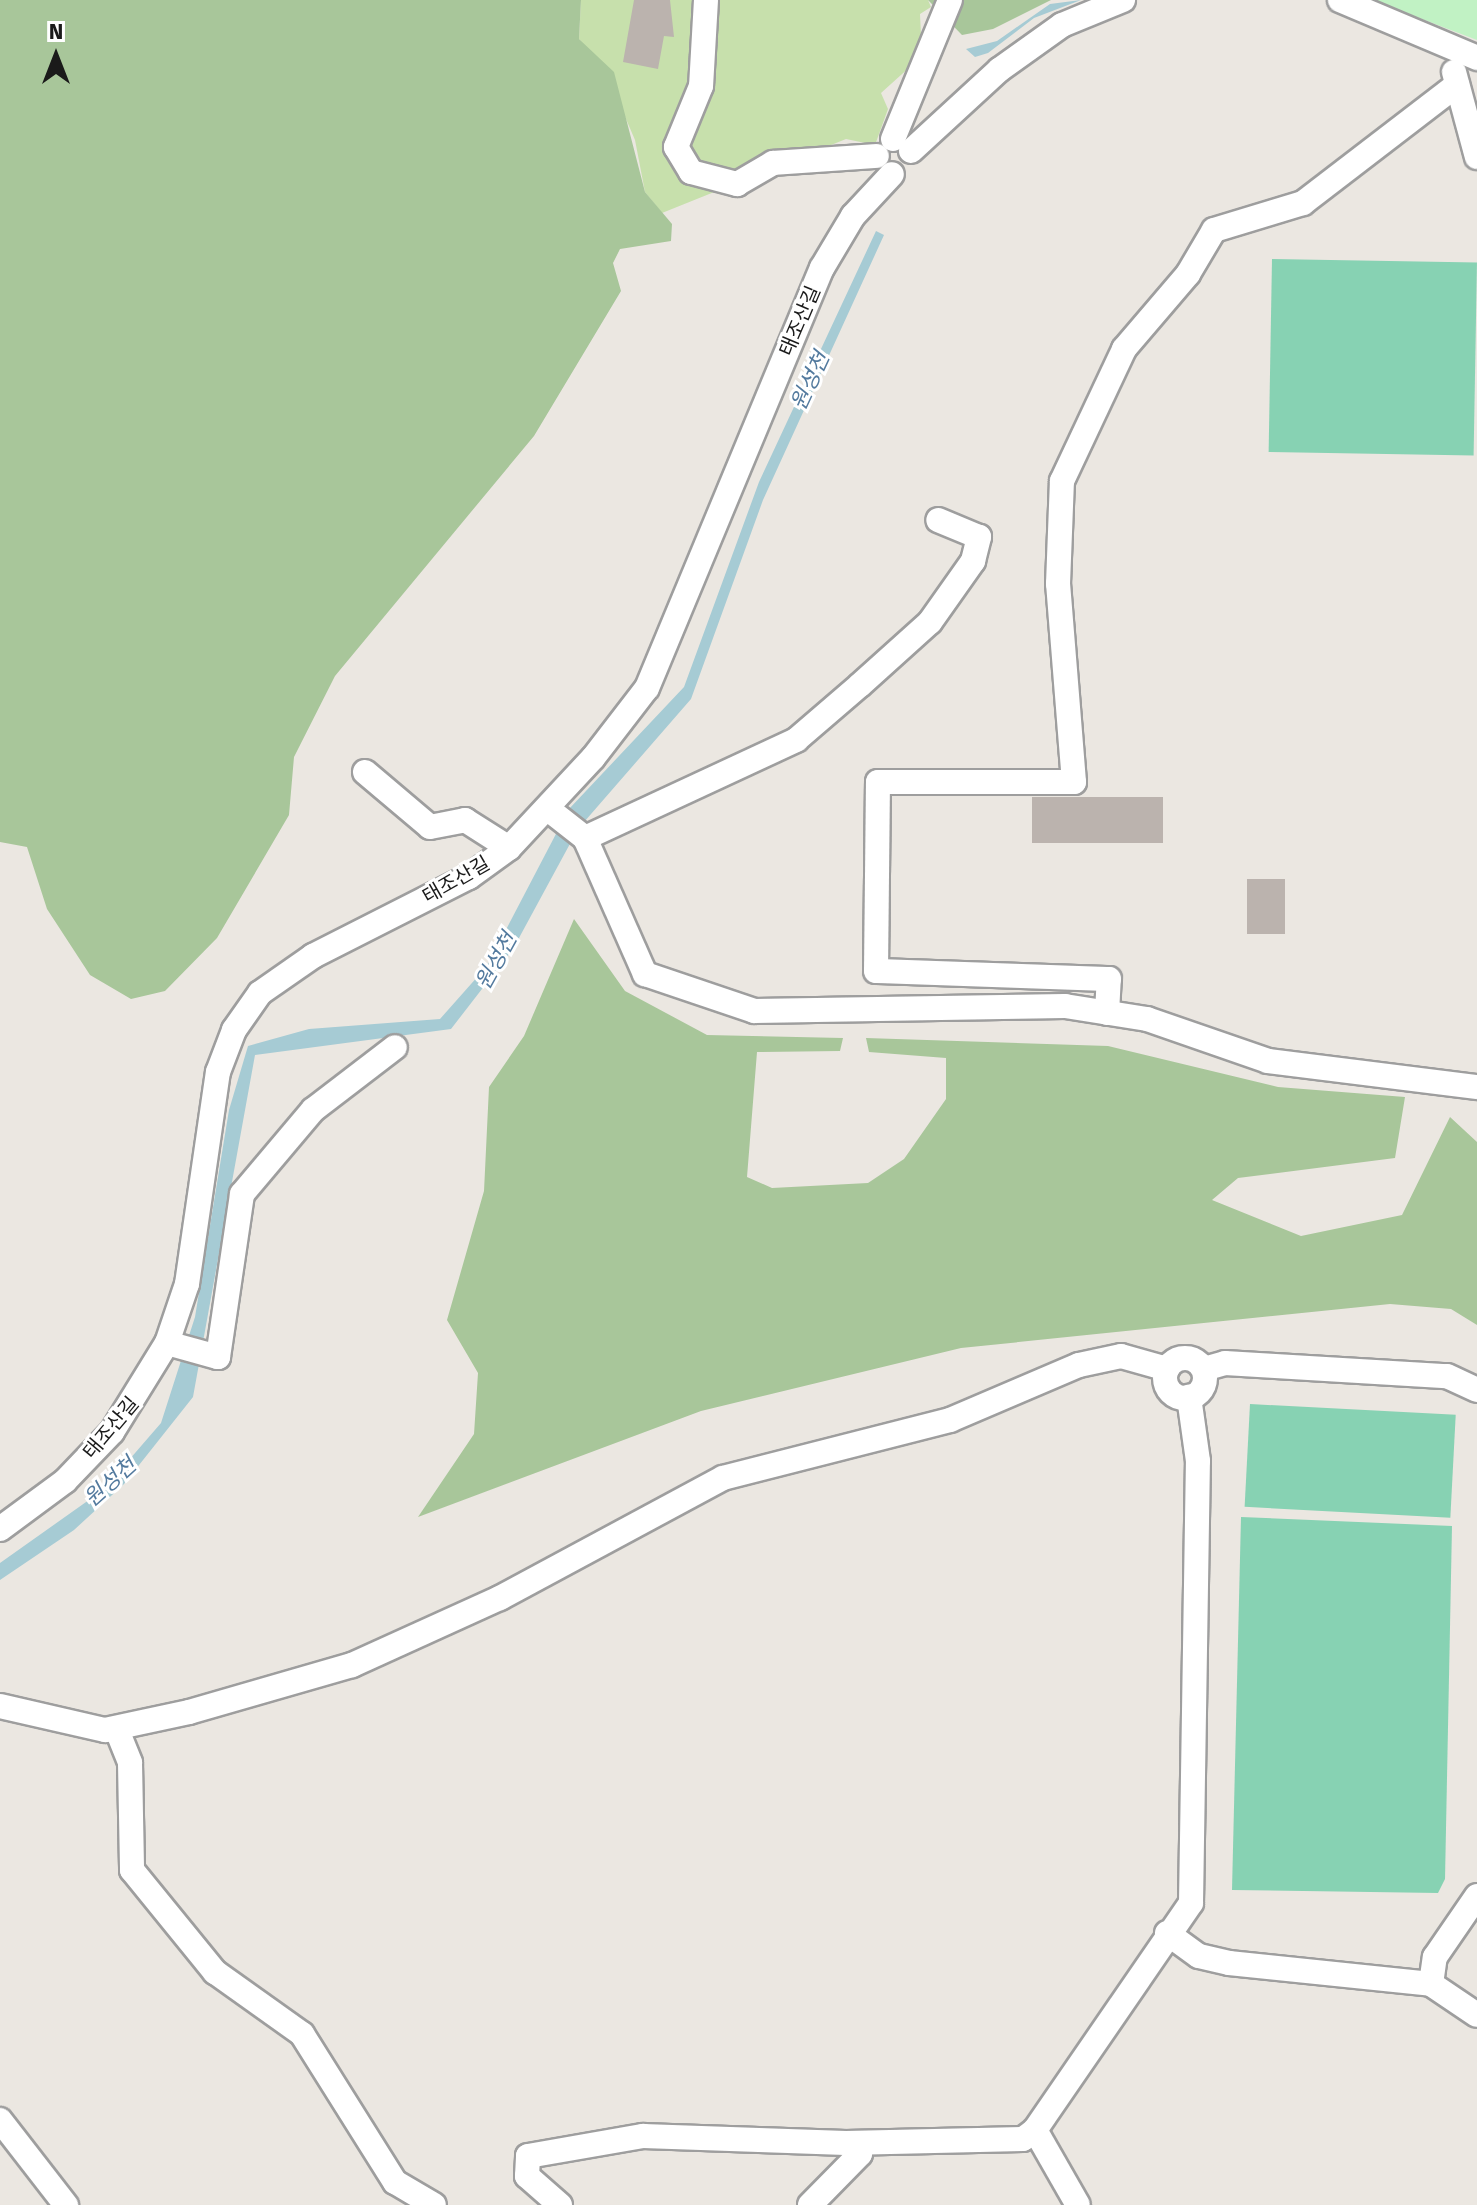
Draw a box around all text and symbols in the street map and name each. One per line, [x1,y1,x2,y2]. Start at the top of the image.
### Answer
north arrow [16,16,96,96]
text: N [49,18,63,45]
street label: 태조산길 [775,282,825,360]
water label: 원성천 [785,348,835,414]
street label: 태조산길 [418,851,494,909]
water label: 원성천 [470,928,522,994]
street label: 태조산길 [78,1392,144,1464]
water label: 원성천 [79,1452,141,1512]

